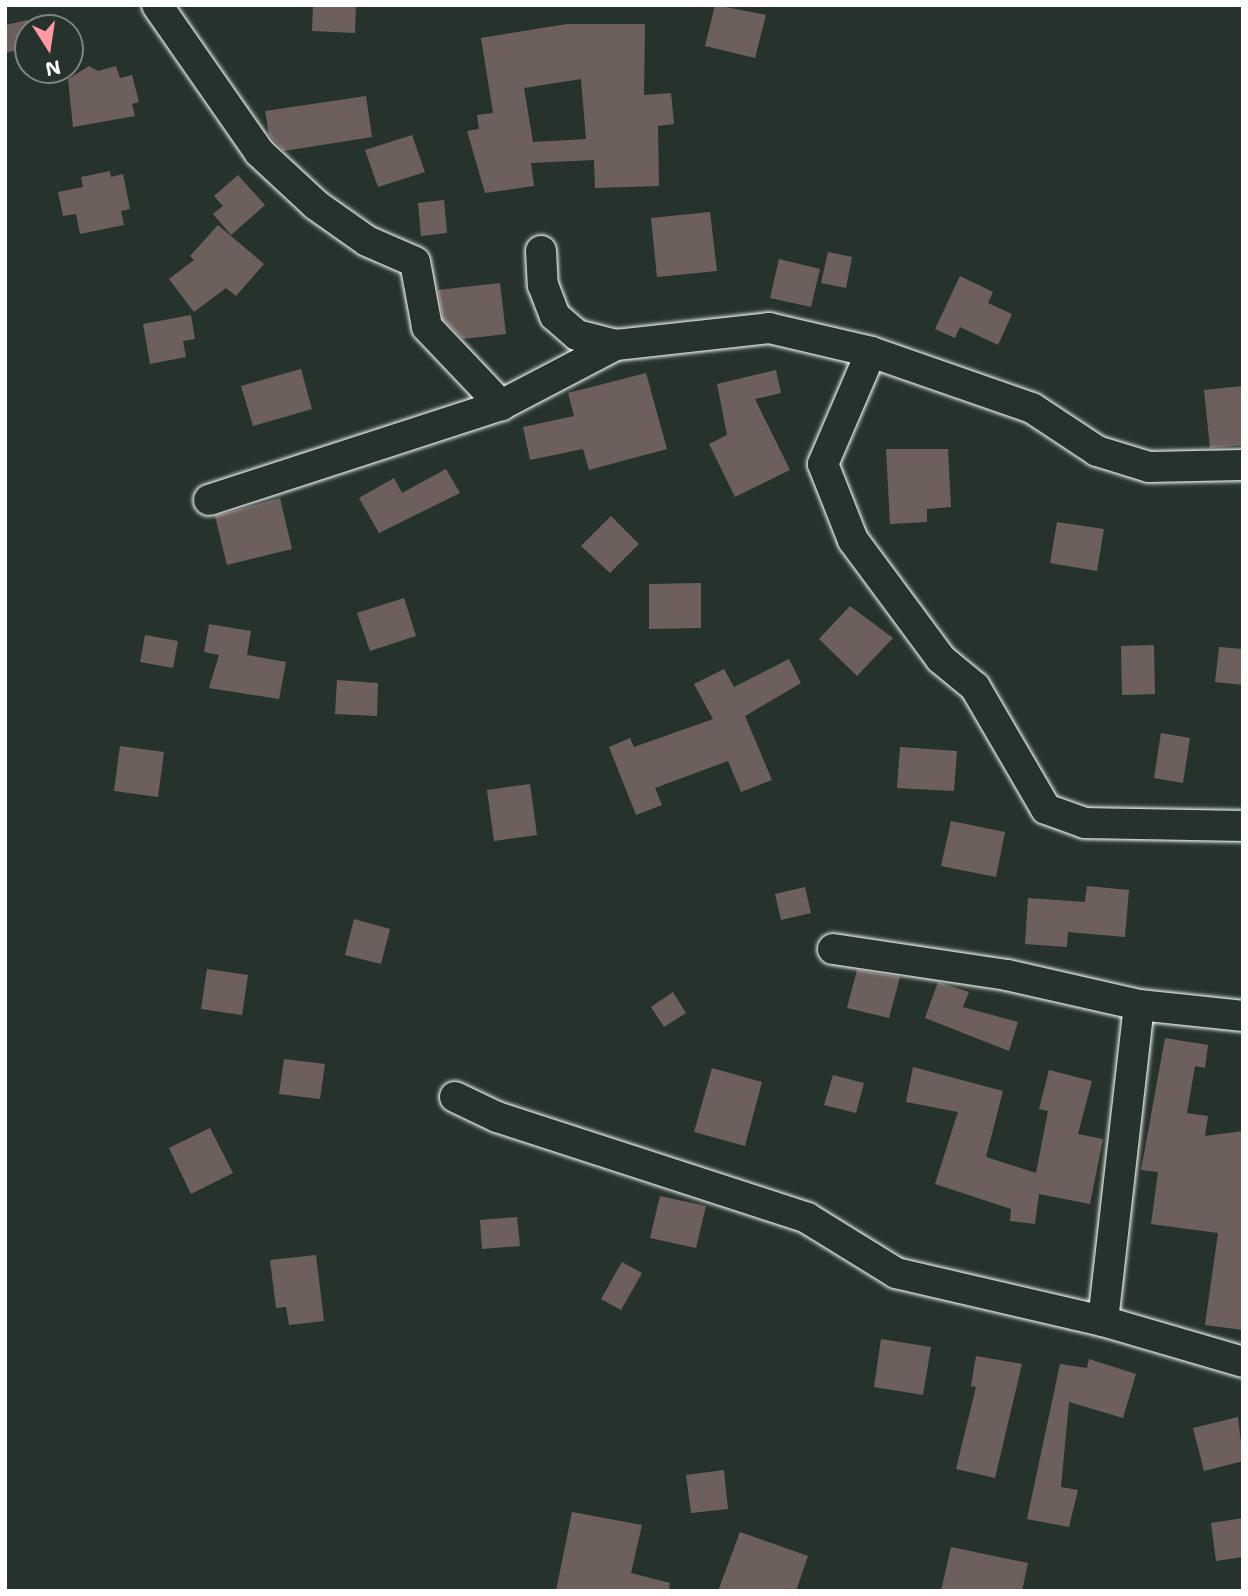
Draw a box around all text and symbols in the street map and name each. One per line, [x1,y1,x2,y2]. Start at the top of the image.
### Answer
north arrow [14,14,84,84]
text: N [43,54,63,82]

